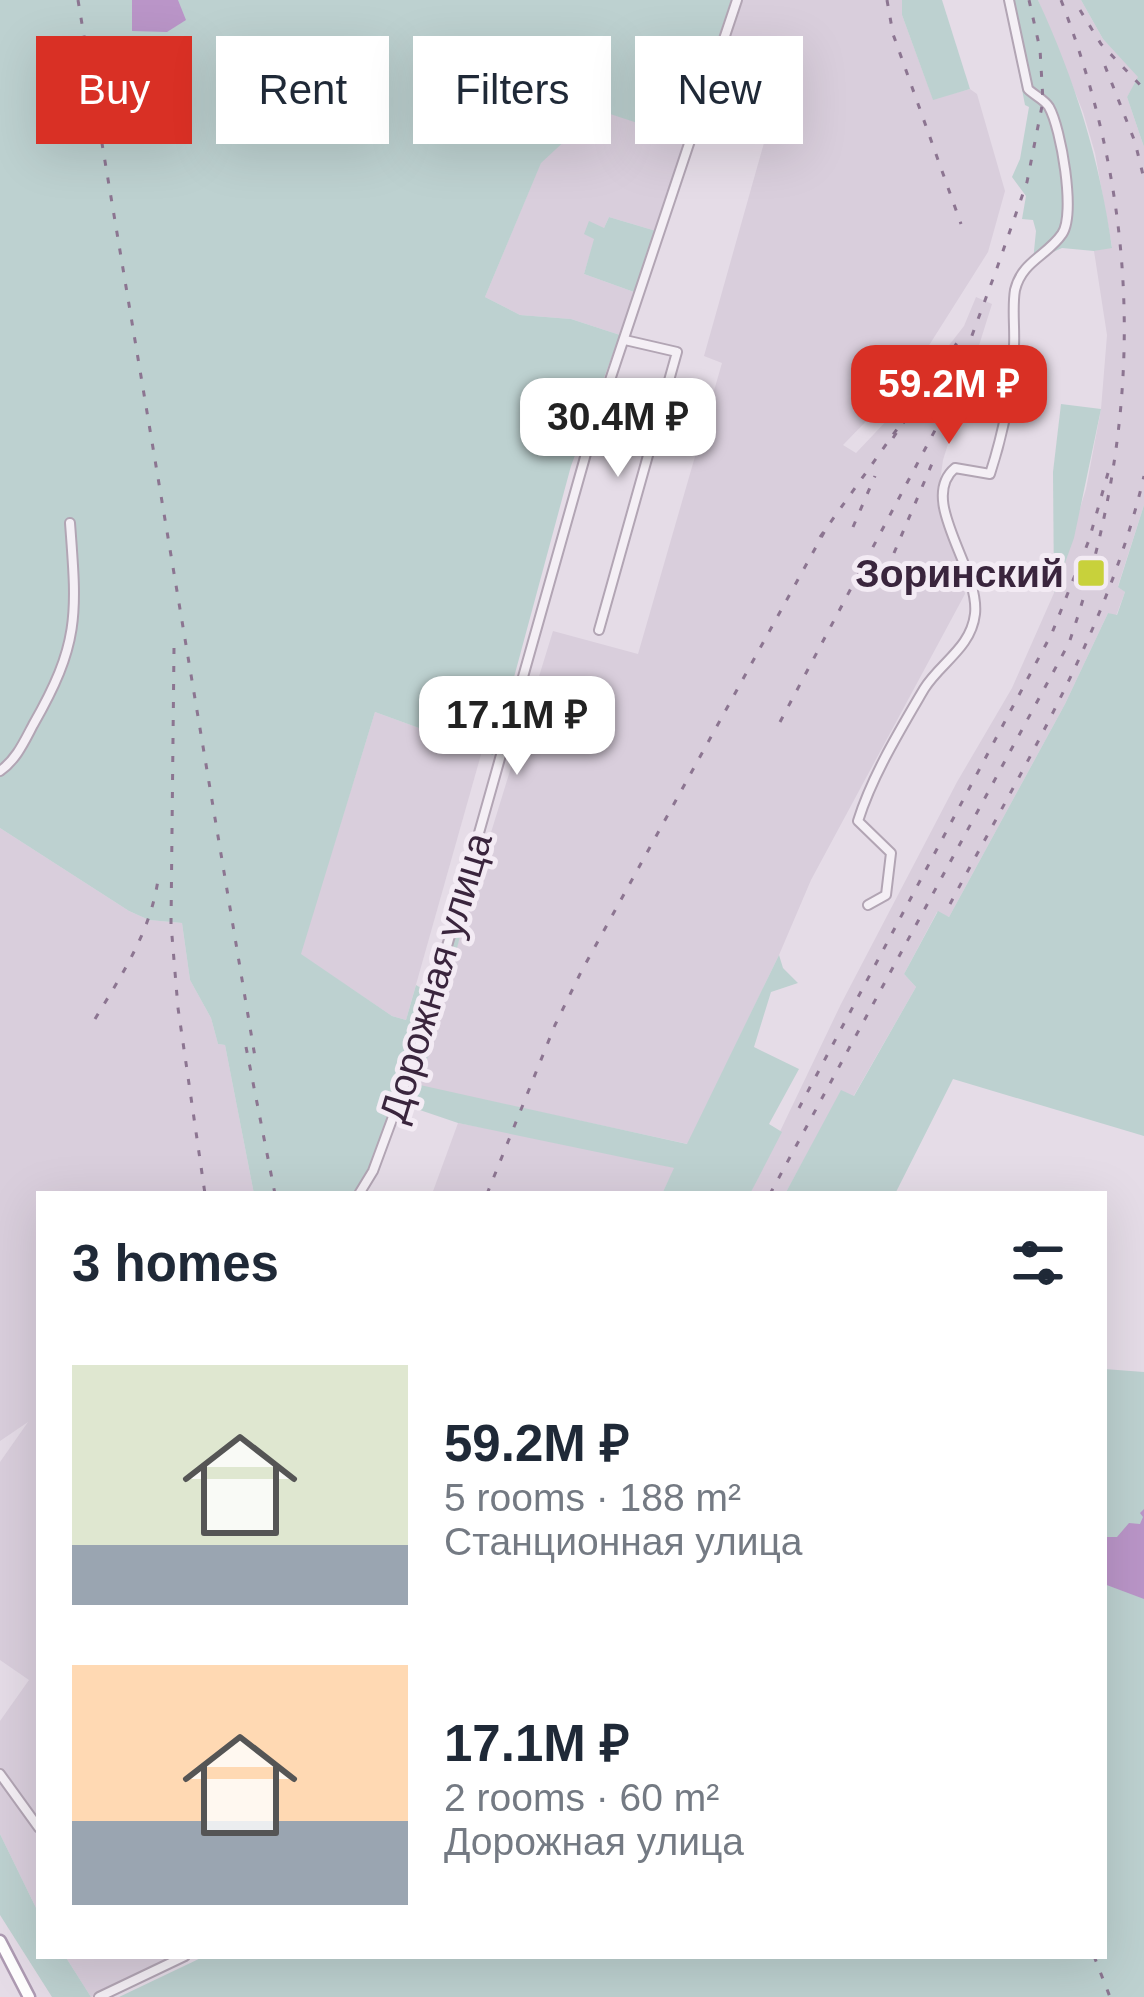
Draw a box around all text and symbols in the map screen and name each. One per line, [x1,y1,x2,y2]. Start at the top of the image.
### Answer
chip: Buy [36,36,192,144]
chip: Rent [216,36,389,144]
chip: Filters [413,36,611,144]
chip: New [635,36,803,144]
pin: 59.2M ₽ [838,345,1060,447]
text: 59.2M ₽ [878,362,1020,405]
pin: 30.4M ₽ [507,378,729,480]
text: 30.4M ₽ [547,395,689,438]
place label: Зоринский [855,552,1064,595]
marker: Зоринский [1075,557,1107,589]
pin: 17.1M ₽ [406,676,628,778]
text: 17.1M ₽ [446,693,588,736]
street label: Дорожная улица [371,827,500,1127]
icon: filters [1005,1230,1071,1296]
text: 3 homes [72,1235,279,1292]
icon: home [168,1413,312,1557]
text: 59.2M ₽ [444,1415,630,1472]
text: 5 rooms · 188 m² [444,1476,741,1519]
text: Станционная улица [444,1520,803,1563]
icon: home [168,1713,312,1857]
text: 17.1M ₽ [444,1715,630,1772]
text: 2 rooms · 60 m² [444,1776,719,1819]
text: Дорожная улица [444,1820,744,1863]

